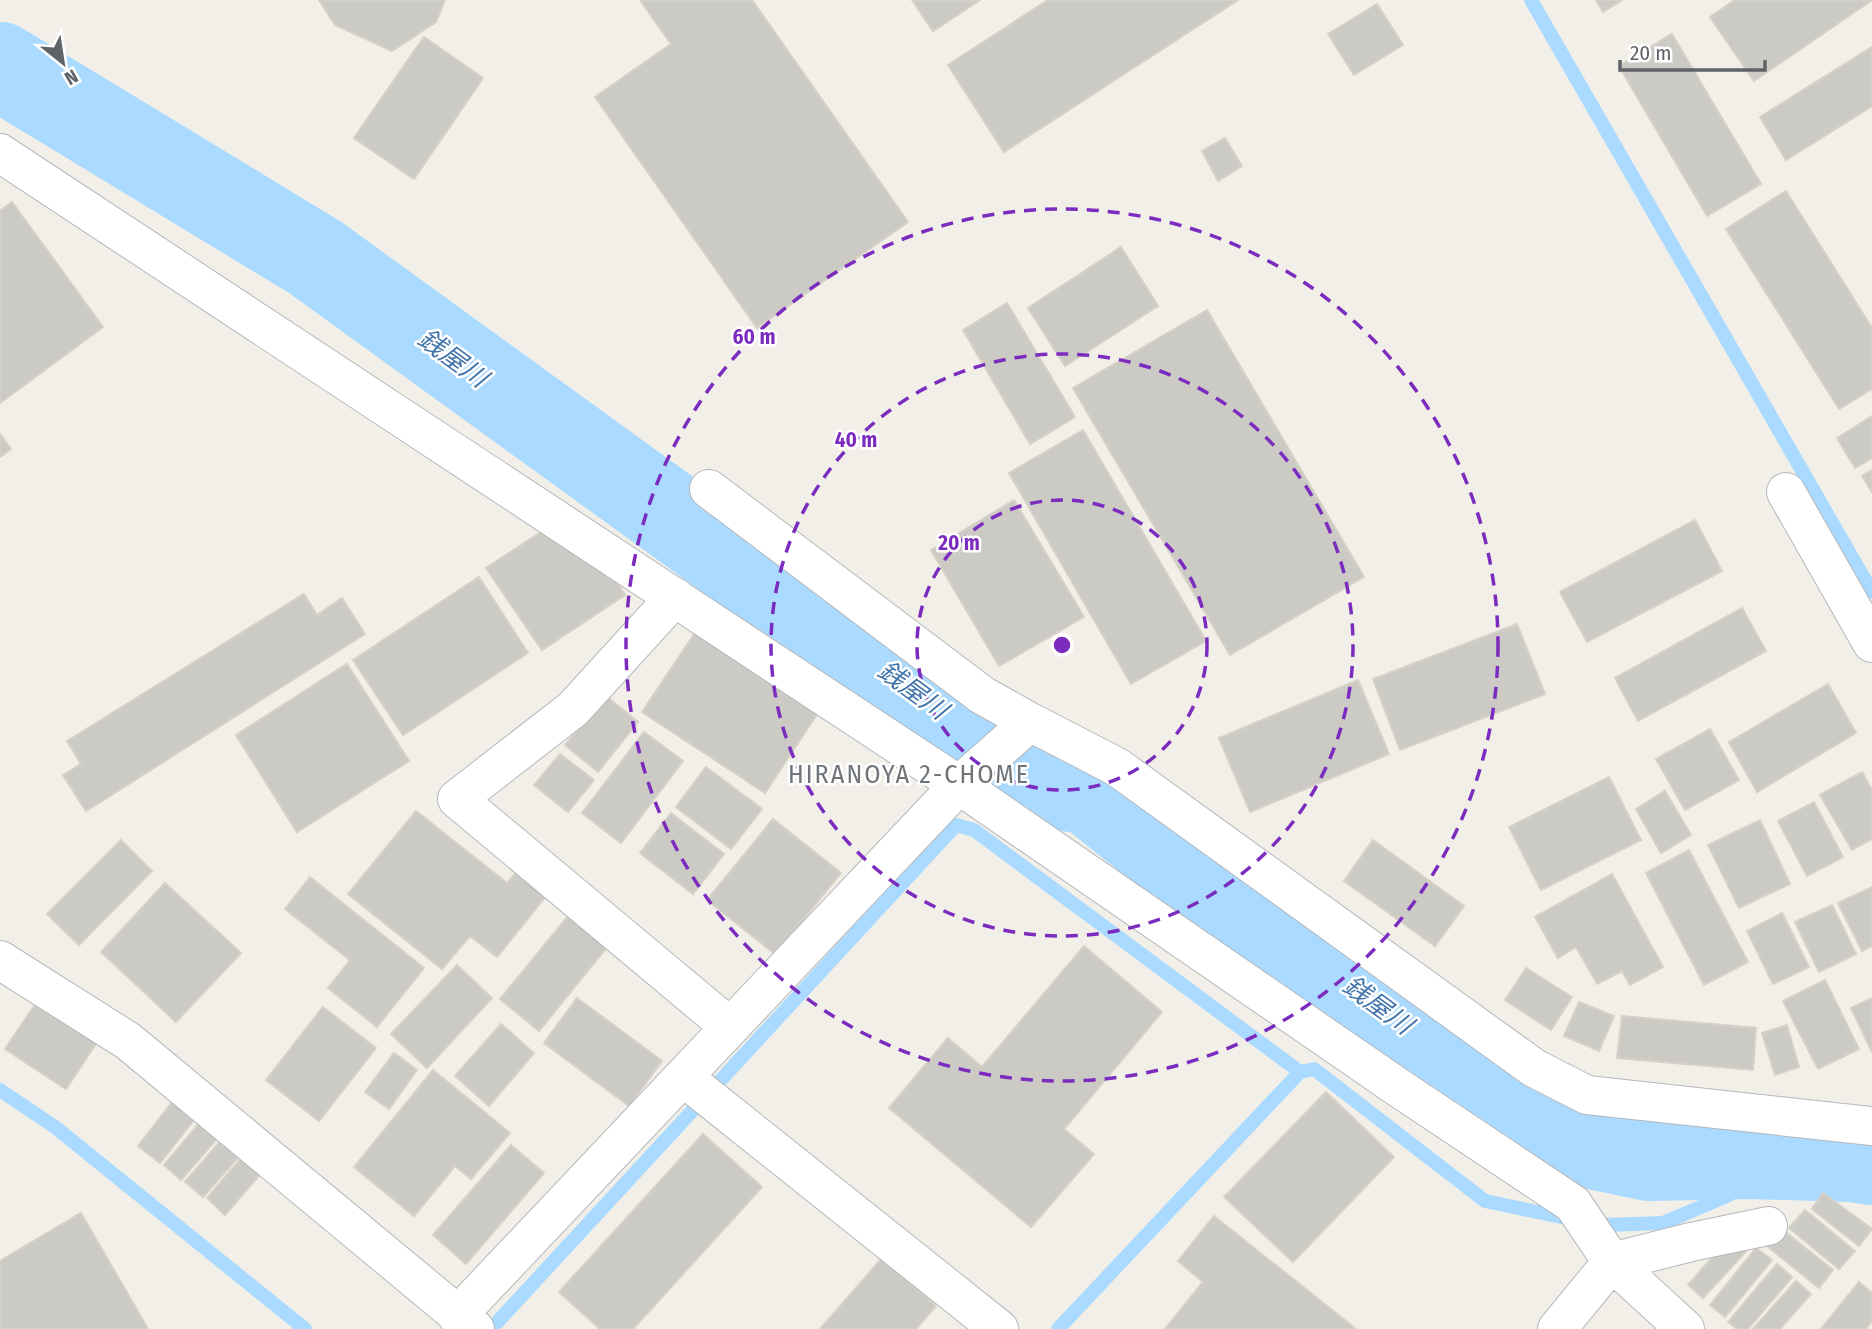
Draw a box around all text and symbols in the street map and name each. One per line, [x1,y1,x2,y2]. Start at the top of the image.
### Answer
north arrow [28,28,98,98]
scale bar [1620,28,1765,72]
text: 20 m [1630,40,1671,66]
text: N [61,64,82,90]
water label: 銭屋川 [412,323,496,396]
text: 60 m [733,324,775,350]
text: 40 m [835,427,877,453]
text: 20 m [937,530,980,556]
centre of rings [1050,633,1074,657]
water label: 銭屋川 [872,655,956,728]
district label: HIRANOYA 2-CHOME [788,759,1030,790]
water label: 銭屋川 [1337,970,1421,1043]

